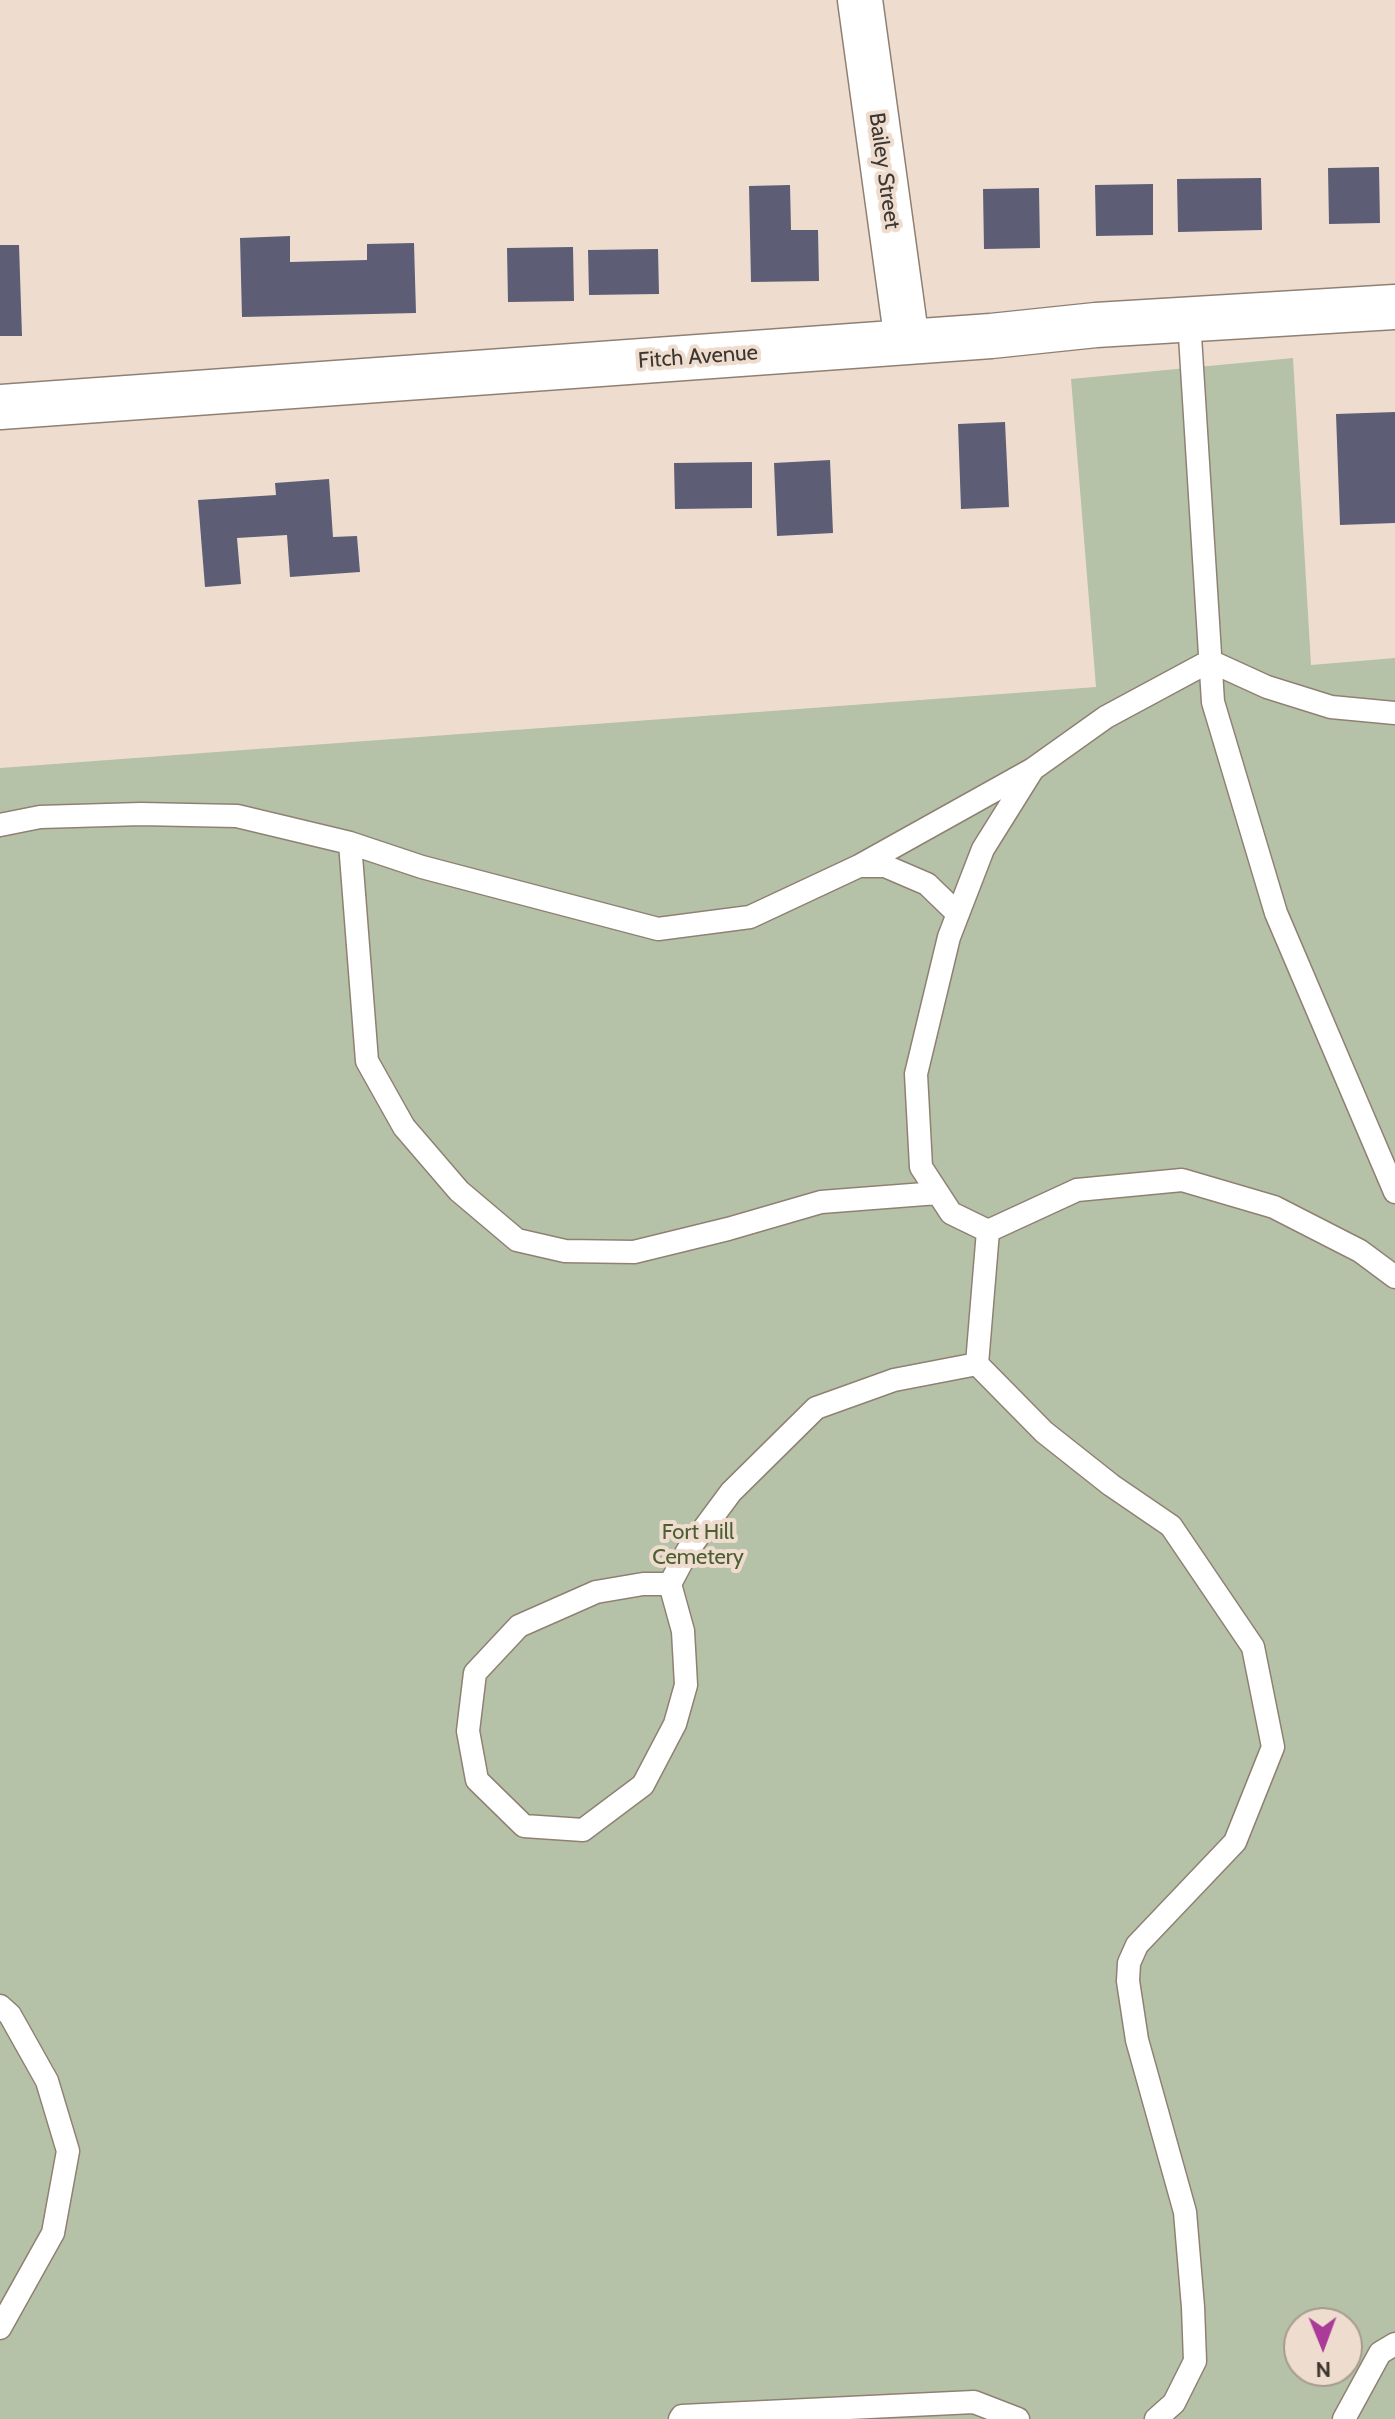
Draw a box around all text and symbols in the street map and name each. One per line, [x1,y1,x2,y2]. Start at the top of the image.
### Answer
street label: Bailey Street [863,111,905,231]
street label: Fitch Avenue [637,340,759,374]
park label: Fort Hill Cemetery [652,1520,744,1572]
north arrow [1283,2307,1363,2387]
text: N [1315,2356,1331,2383]

